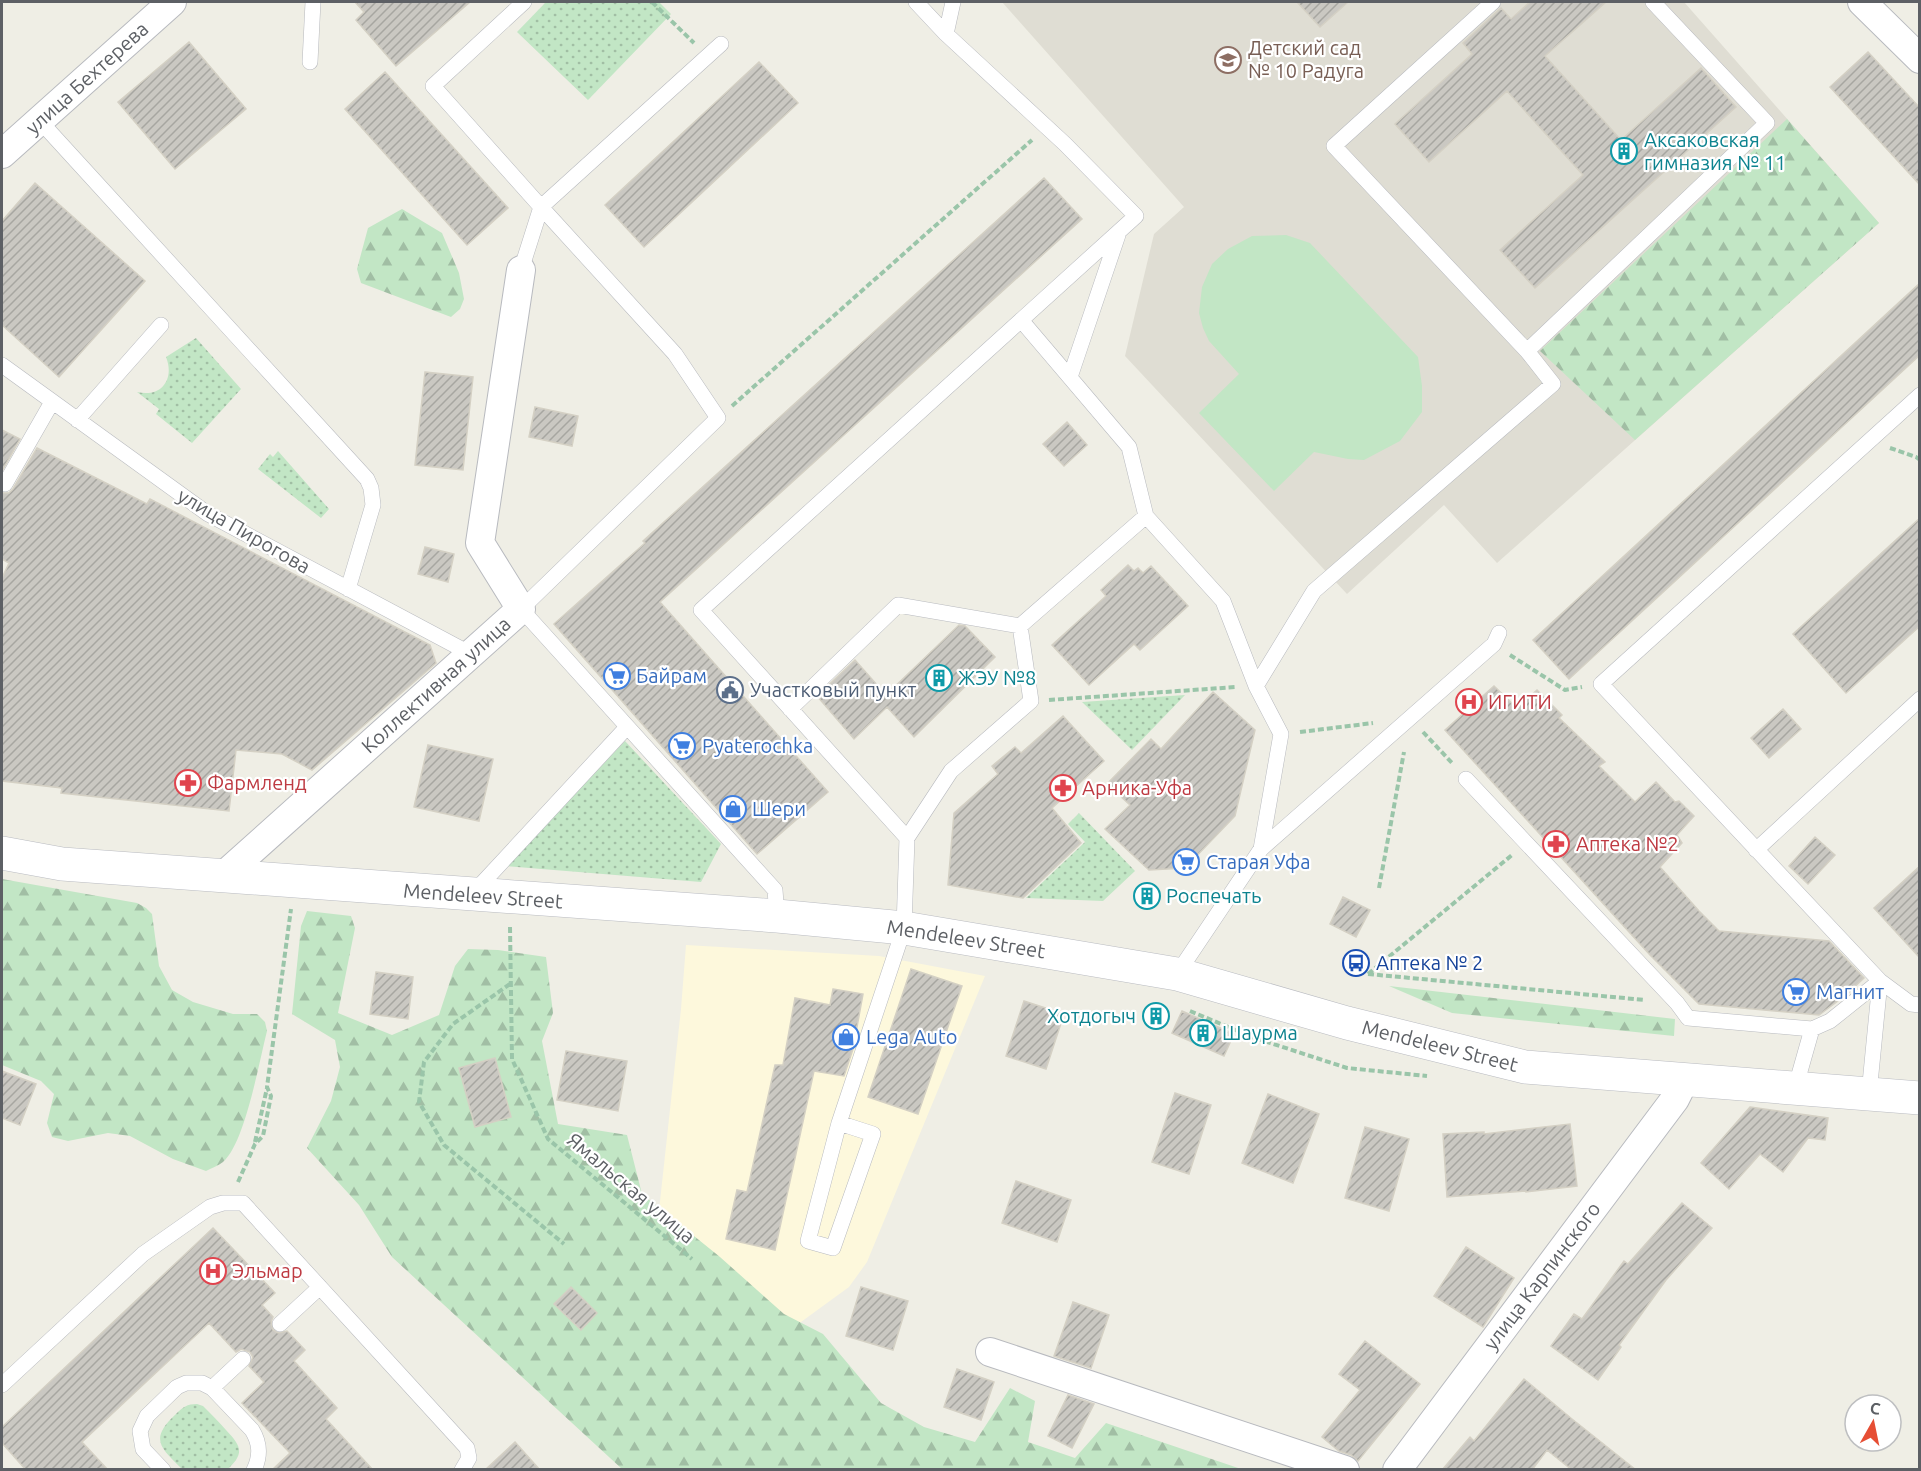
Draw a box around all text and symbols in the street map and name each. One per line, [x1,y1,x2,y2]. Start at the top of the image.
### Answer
street label: улица Бехтерева [21,17,153,139]
place label: Детский сад № 10 Радуга [1248,36,1364,82]
school or university icon: Детский сад № 10 Радуга [1213,45,1243,75]
place label: Аксаковская гимназия № 11 [1644,128,1786,174]
building icon: Аксаковская гимназия № 11 [1609,136,1639,166]
street label: улица Пирогова [174,483,315,578]
street label: Коллективная улица [357,612,515,757]
supermarket icon: Байрам [602,661,632,691]
building icon: ЖЭУ №8 [924,663,954,693]
place label: Байрам [636,664,707,687]
place label: ЖЭУ №8 [958,666,1036,689]
public building icon: Участковый пункт [715,675,745,705]
place label: Участковый пункт [750,678,917,701]
hospital icon: ИГИТИ [1454,687,1484,717]
place label: ИГИТИ [1488,690,1552,713]
supermarket icon: Pyaterochka [667,731,697,761]
place label: Pyaterochka [702,734,813,757]
pharmacy icon: Фармленд [173,768,203,798]
place label: Фармленд [207,771,307,794]
pharmacy icon: Арника-Уфа [1048,773,1078,803]
place label: Арника-Уфа [1082,776,1192,799]
shop icon: Шери [718,794,748,824]
place label: Шери [752,797,806,820]
pharmacy icon: Аптека №2 [1541,829,1571,859]
place label: Аптека №2 [1576,832,1679,855]
supermarket icon: Старая Уфа [1171,847,1201,877]
place label: Старая Уфа [1206,850,1310,873]
street label: Mendeleev Street [402,878,564,913]
building icon: Роспечать [1132,881,1162,911]
place label: Роспечать [1166,884,1261,907]
street label: Mendeleev Street [885,915,1047,962]
bus stop icon: Аптека № 2 [1341,948,1371,978]
place label: Аптека № 2 [1376,951,1483,974]
supermarket icon: Магнит [1781,977,1811,1007]
place label: Магнит [1816,980,1884,1003]
building icon: Хотдогыч [1141,1001,1171,1031]
place label: Хотдогыч [1047,1004,1136,1027]
street label: Mendeleev Street [1360,1015,1521,1076]
building icon: Шаурма [1188,1018,1218,1048]
place label: Шаурма [1222,1021,1298,1044]
shop icon: Lega Auto [831,1022,861,1052]
place label: Lega Auto [866,1025,958,1048]
street label: Ямальская улица [563,1128,700,1248]
street label: улица Карпинского [1479,1197,1605,1354]
hospital icon: Эльмар [198,1256,228,1286]
place label: Эльмар [232,1259,303,1282]
north arrow [1843,1393,1903,1453]
text: С [1869,1398,1882,1418]

